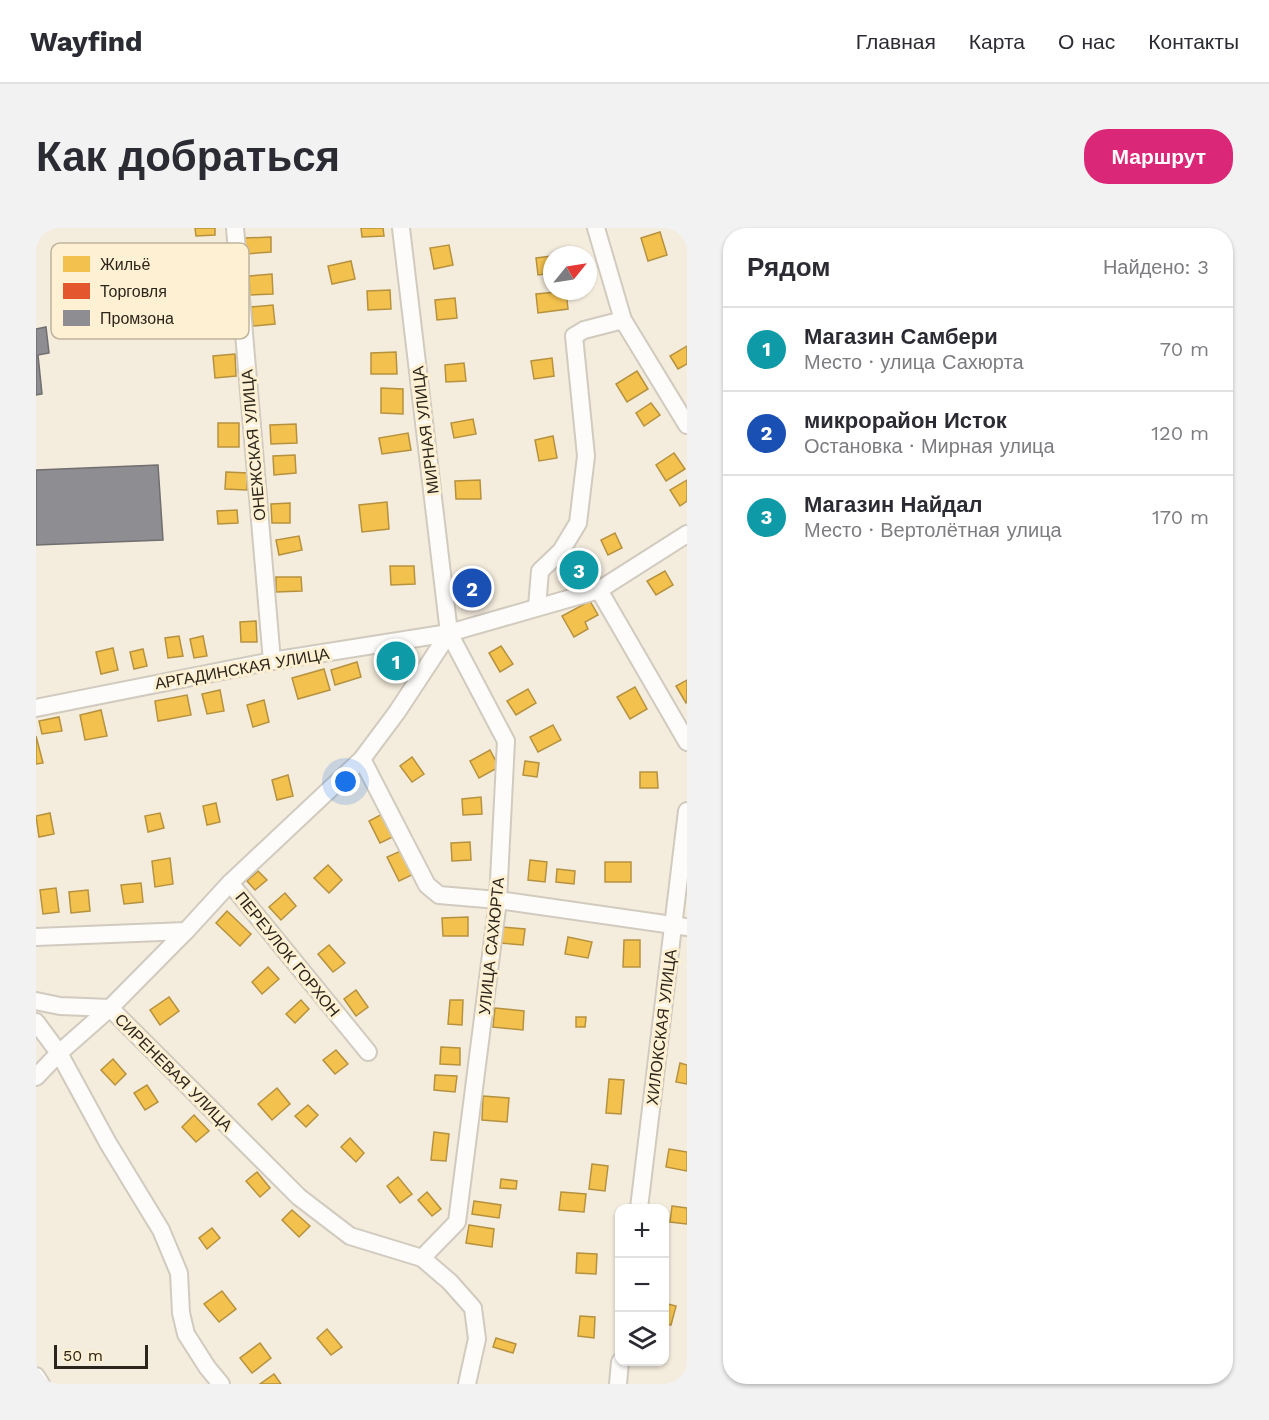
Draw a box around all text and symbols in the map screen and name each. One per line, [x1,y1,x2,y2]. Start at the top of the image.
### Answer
text: Wayfind [30,25,143,58]
text: Главная [856,29,936,54]
text: Карта [969,29,1025,54]
text: О нас [1058,29,1115,54]
text: Контакты [1148,29,1239,54]
button: Маршрут [1084,129,1233,184]
text: Как добраться [36,132,340,181]
legend [51,243,249,339]
north arrow [543,246,597,300]
text: Рядом [747,252,830,282]
text: Жильё [100,255,150,274]
text: Найдено: 3 [1103,255,1209,279]
text: Торговля [100,282,167,301]
text: Промзона [100,309,174,328]
text: Магазин Самбери [804,324,998,349]
text: 1 [762,337,771,361]
text: 70 m [1160,337,1209,361]
text: Место · улица Сахюрта [804,350,1024,374]
street label: МИРНАЯ УЛИЦА [408,365,443,495]
street label: ОНЕЖСКАЯ УЛИЦА [237,368,270,521]
text: микрорайон Исток [804,408,1007,433]
text: 2 [761,421,772,445]
text: 120 m [1151,421,1209,445]
text: Остановка · Мирная улица [804,434,1055,458]
text: Магазин Найдал [804,492,982,517]
text: 3 [761,505,772,529]
text: 170 m [1152,505,1209,529]
text: Место · Вертолётная улица [804,518,1062,542]
pin: 3 [560,548,598,592]
pin: 2 [452,566,492,610]
pin: 1 [376,638,416,684]
street label: АРГАДИНСКАЯ УЛИЦА [153,644,331,693]
your location [331,767,360,796]
street label: УЛИЦА САХЮРТА [475,876,508,1016]
street label: ПЕРЕУЛОК ГОРХОН [231,888,344,1021]
street label: ХИЛОКСКАЯ УЛИЦА [643,948,681,1106]
street label: СИРЕНЕВАЯ УЛИЦА [111,1010,237,1135]
map controls [615,1204,669,1366]
button: + [615,1204,669,1258]
button: − [615,1258,669,1312]
button: layers [615,1312,669,1366]
scale bar [54,1342,148,1370]
text: 50 m [63,1346,103,1365]

